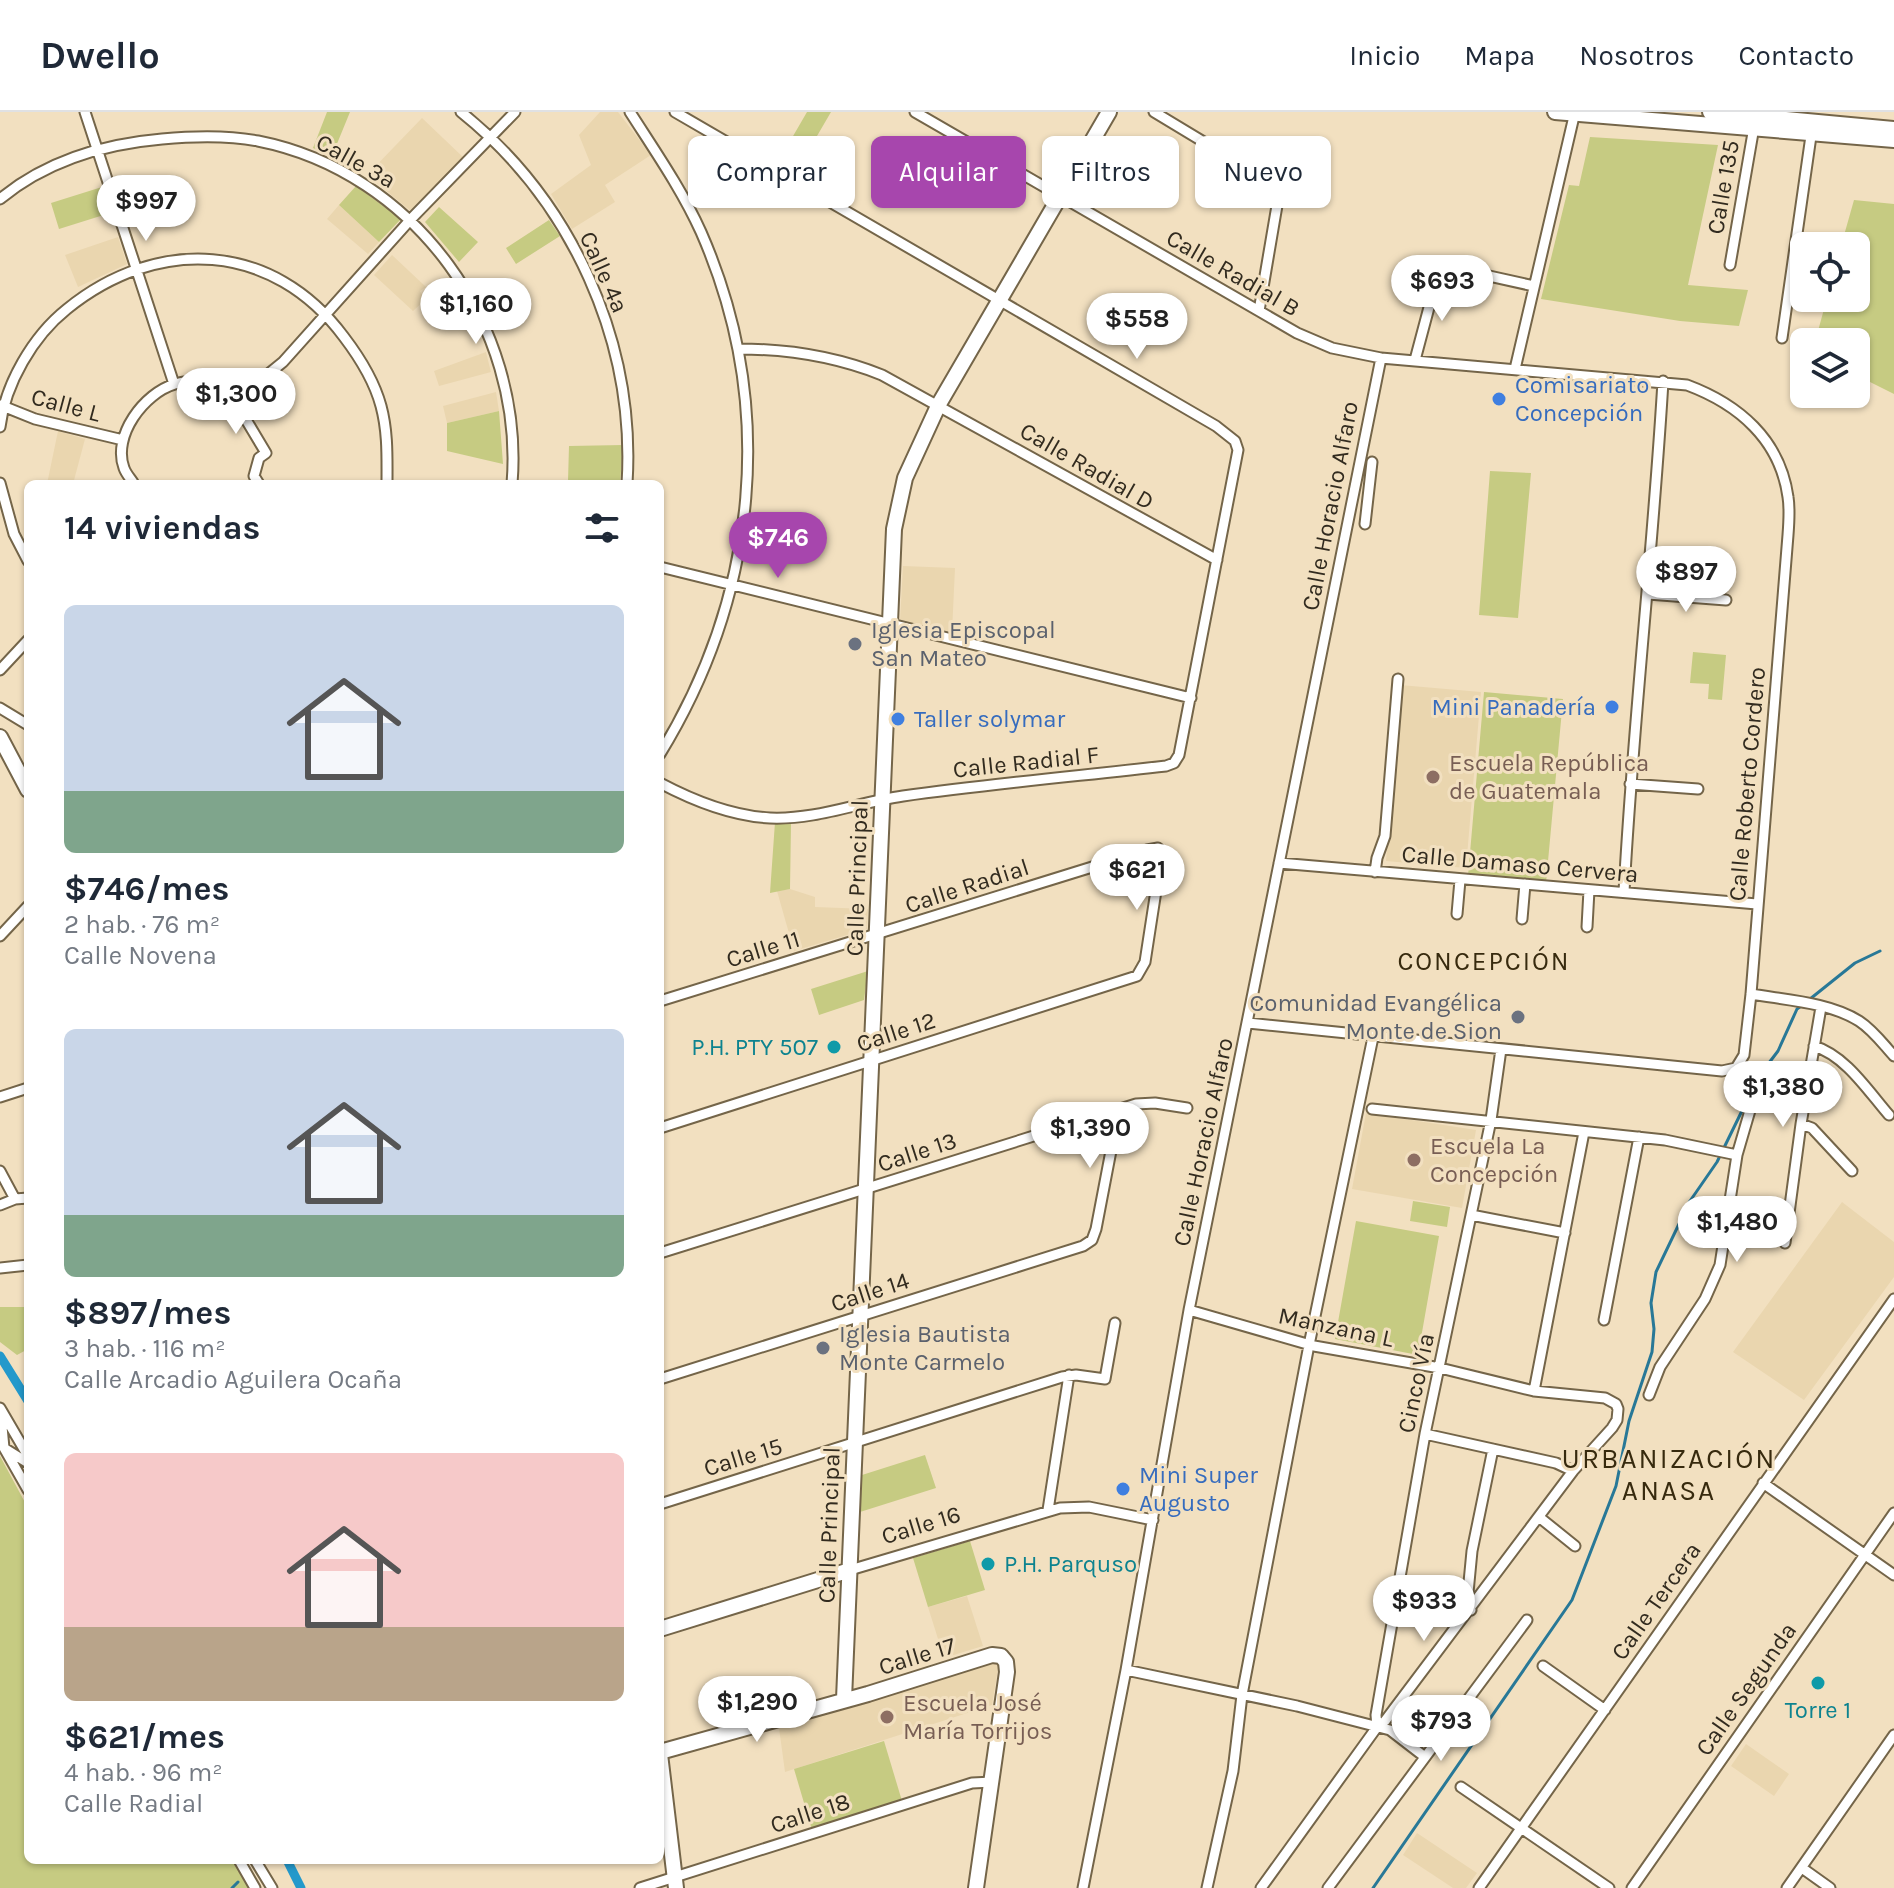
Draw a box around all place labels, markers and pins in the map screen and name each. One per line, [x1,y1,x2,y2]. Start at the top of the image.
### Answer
pin: $997 [99,175,193,243]
pin: $693 [1395,255,1489,323]
pin: $1,160 [411,278,541,346]
pin: $558 [1090,293,1184,361]
pin: $1,300 [171,368,301,436]
place label: Comisariato Concepción [1515,371,1649,427]
marker: Comisariato Concepción [1490,390,1508,408]
pin: $746 [731,512,825,580]
pin: $897 [1639,546,1733,614]
place label: Iglesia Episcopal San Mateo [871,616,1056,672]
marker: Iglesia Episcopal San Mateo [846,635,864,653]
place label: Mini Panadería [1431,693,1596,721]
marker: Mini Panadería [1603,698,1621,716]
place label: Taller solymar [914,705,1066,733]
marker: Taller solymar [889,710,907,728]
place label: Escuela República de Guatemala [1449,749,1649,805]
marker: Escuela República de Guatemala [1424,768,1442,786]
pin: $621 [1090,844,1184,912]
place label: Comunidad Evangélica Monte de Sion [1250,989,1502,1045]
marker: Comunidad Evangélica Monte de Sion [1509,1008,1527,1026]
place label: P.H. PTY 507 [691,1033,818,1061]
marker: P.H. PTY 507 [825,1038,843,1056]
pin: $1,380 [1718,1061,1848,1129]
pin: $1,390 [1025,1102,1155,1170]
place label: Escuela La Concepción [1430,1132,1558,1188]
marker: Escuela La Concepción [1405,1151,1423,1169]
pin: $1,480 [1672,1196,1802,1264]
place label: Iglesia Bautista Monte Carmelo [839,1320,1011,1376]
marker: Iglesia Bautista Monte Carmelo [814,1339,832,1357]
place label: Mini Super Augusto [1139,1461,1258,1517]
marker: Mini Super Augusto [1114,1480,1132,1498]
place label: P.H. Parquso [1004,1550,1137,1578]
marker: P.H. Parquso [979,1555,997,1573]
pin: $933 [1377,1575,1471,1643]
marker: Torre 1 [1809,1674,1827,1692]
pin: $1,290 [692,1676,822,1744]
place label: Escuela José María Torrijos [903,1689,1052,1745]
pin: $793 [1394,1695,1488,1763]
place label: Torre 1 [1785,1696,1851,1724]
marker: Escuela José María Torrijos [878,1708,896,1726]

